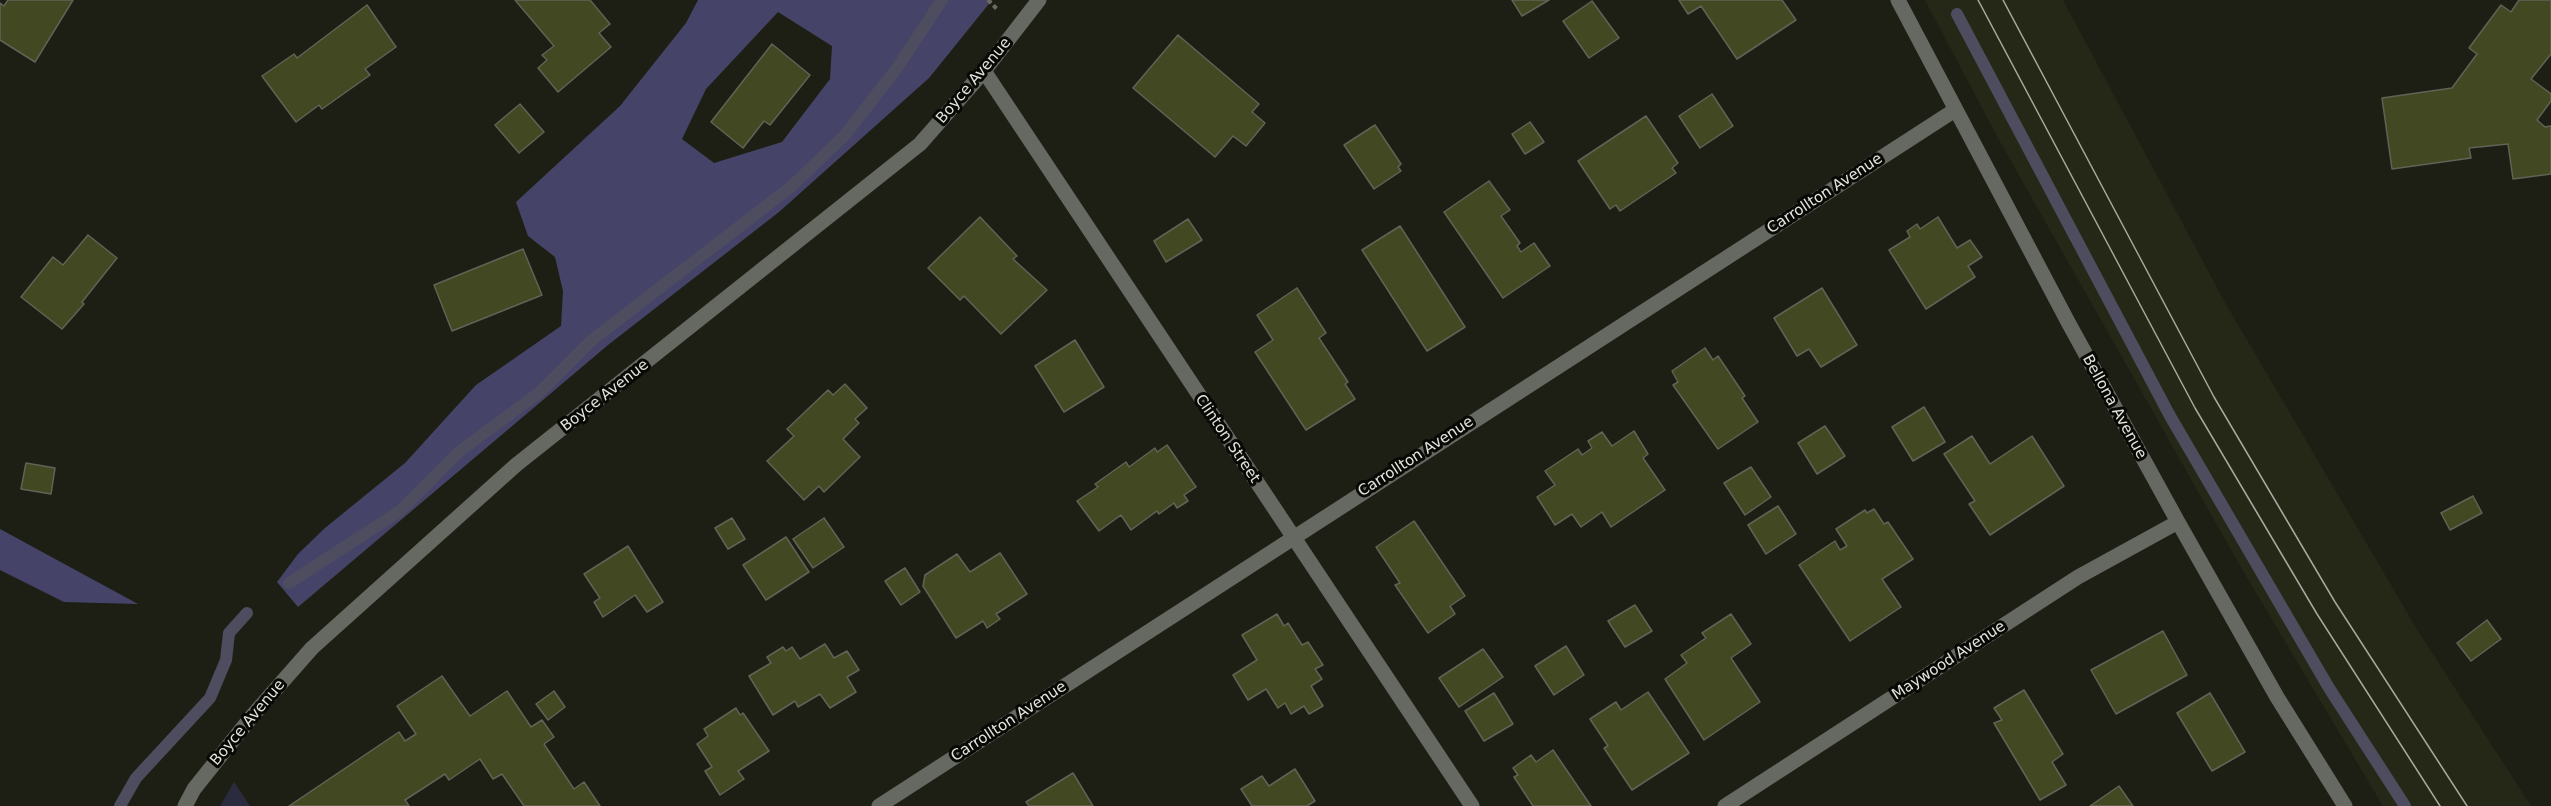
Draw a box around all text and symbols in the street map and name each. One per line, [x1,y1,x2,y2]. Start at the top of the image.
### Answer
street label: Boyce Avenue [933,34,1015,128]
street label: Carrollton Avenue [1764,150,1886,238]
street label: Bellona Avenue [2078,352,2150,462]
street label: Boyce Avenue [558,356,652,436]
street label: Clinton Street [1191,391,1263,487]
street label: Carrollton Avenue [1355,413,1477,501]
street label: Maywood Avenue [1889,618,2009,704]
street label: Boyce Avenue [207,676,289,770]
street label: Carrollton Avenue [948,678,1070,766]

